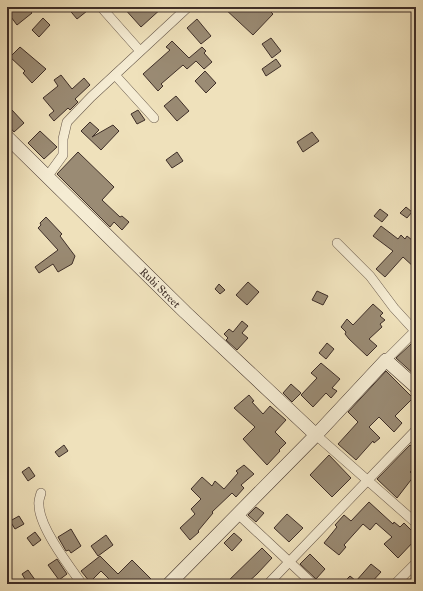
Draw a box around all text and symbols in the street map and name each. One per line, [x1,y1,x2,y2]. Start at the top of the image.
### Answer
street label: Rubi Street [137,265,183,311]

